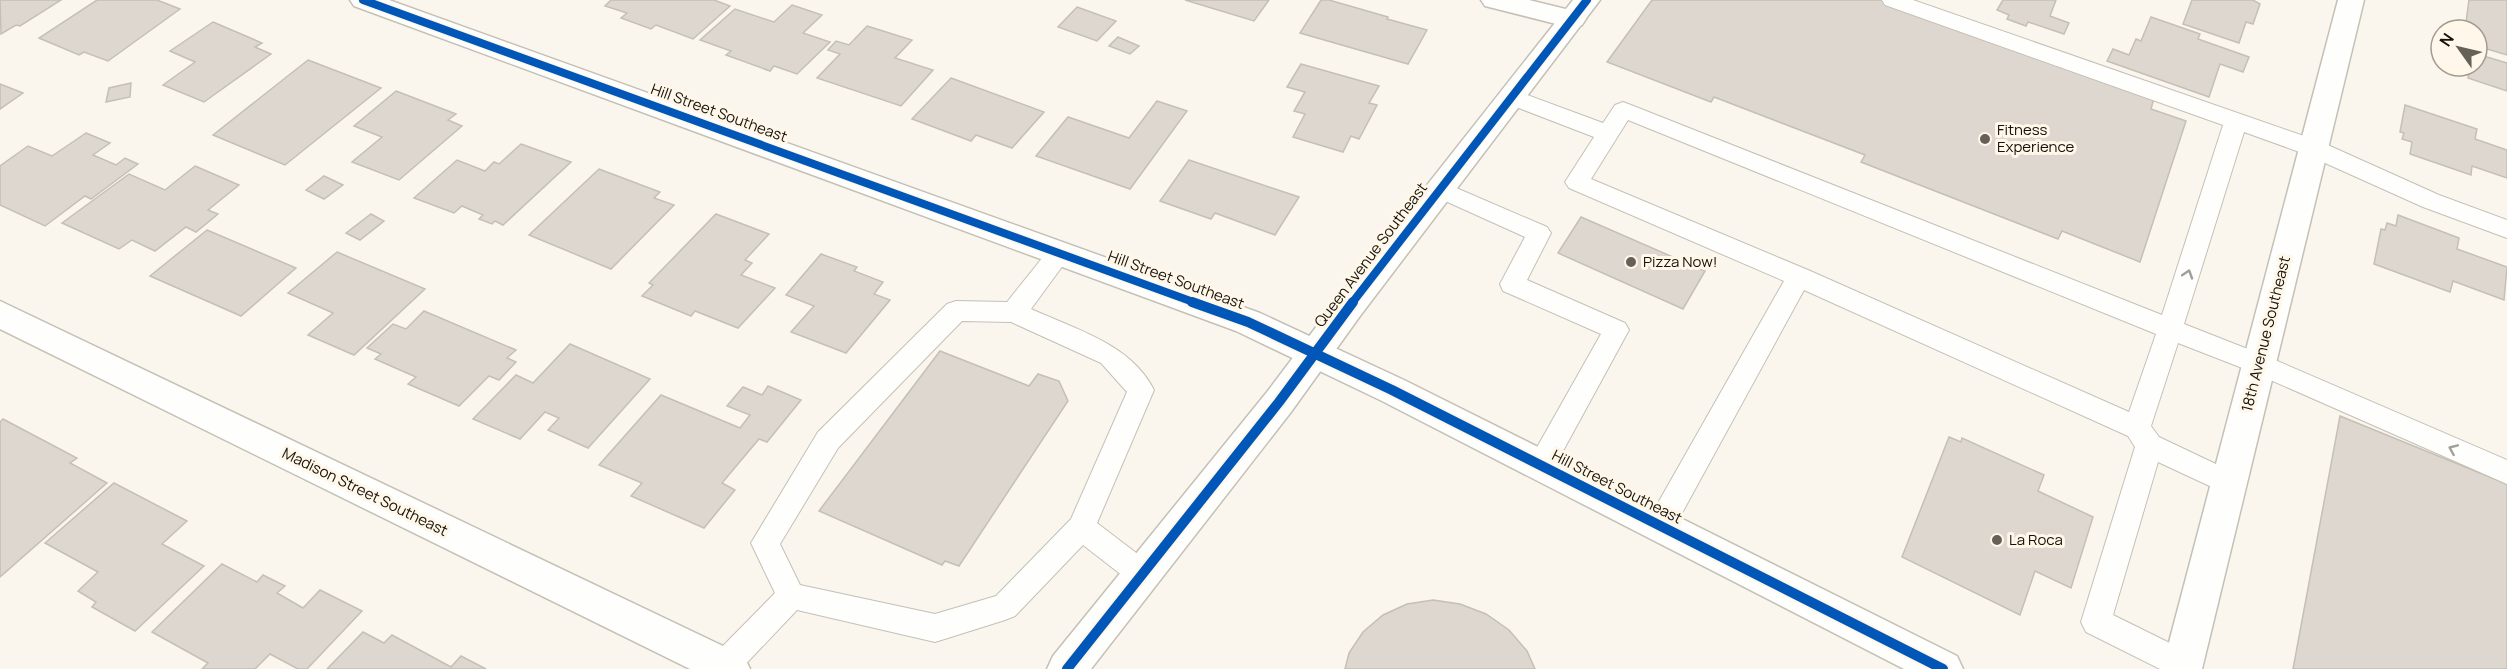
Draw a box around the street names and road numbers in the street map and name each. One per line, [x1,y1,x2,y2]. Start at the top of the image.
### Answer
street label: Hill Street Southeast [648,78,790,147]
street label: Queen Avenue Southeast [1309,178,1432,331]
street label: Hill Street Southeast [1105,245,1247,314]
street label: 18th Avenue Southeast [2236,254,2295,414]
street label: Madison Street Southeast [279,442,452,541]
street label: Hill Street Southeast [1548,445,1686,529]

